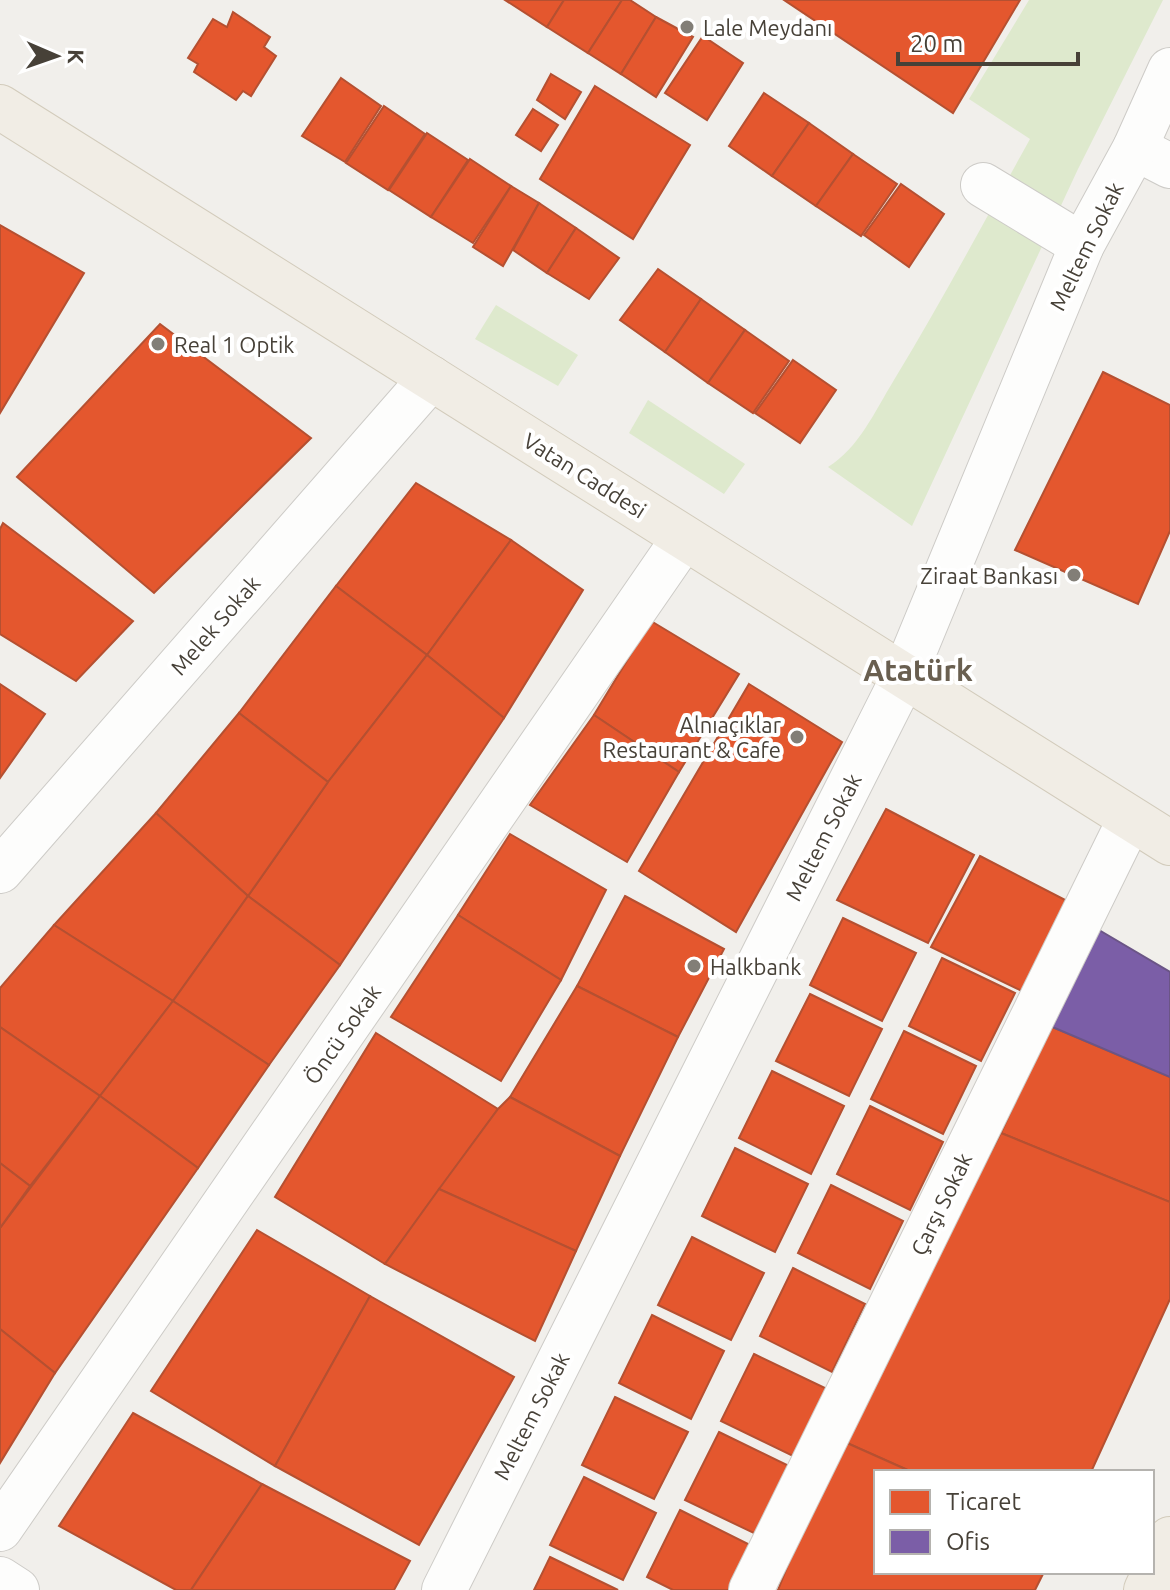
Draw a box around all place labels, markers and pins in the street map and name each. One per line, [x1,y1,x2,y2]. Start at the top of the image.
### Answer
place label: Lale Meydanı [703,15,832,40]
marker: Lale Meydanı [678,18,696,36]
place label: Real 1 Optik [174,332,294,357]
marker: Real 1 Optik [149,335,167,353]
place label: Ziraat Bankası [920,563,1058,588]
marker: Ziraat Bankası [1065,566,1083,584]
place label: Alnıaçıklar Restaurant & Cafe [603,712,782,762]
marker: Alnıaçıklar Restaurant & Cafe [788,728,806,746]
place label: Halkbank [710,954,801,979]
marker: Halkbank [685,957,703,975]

